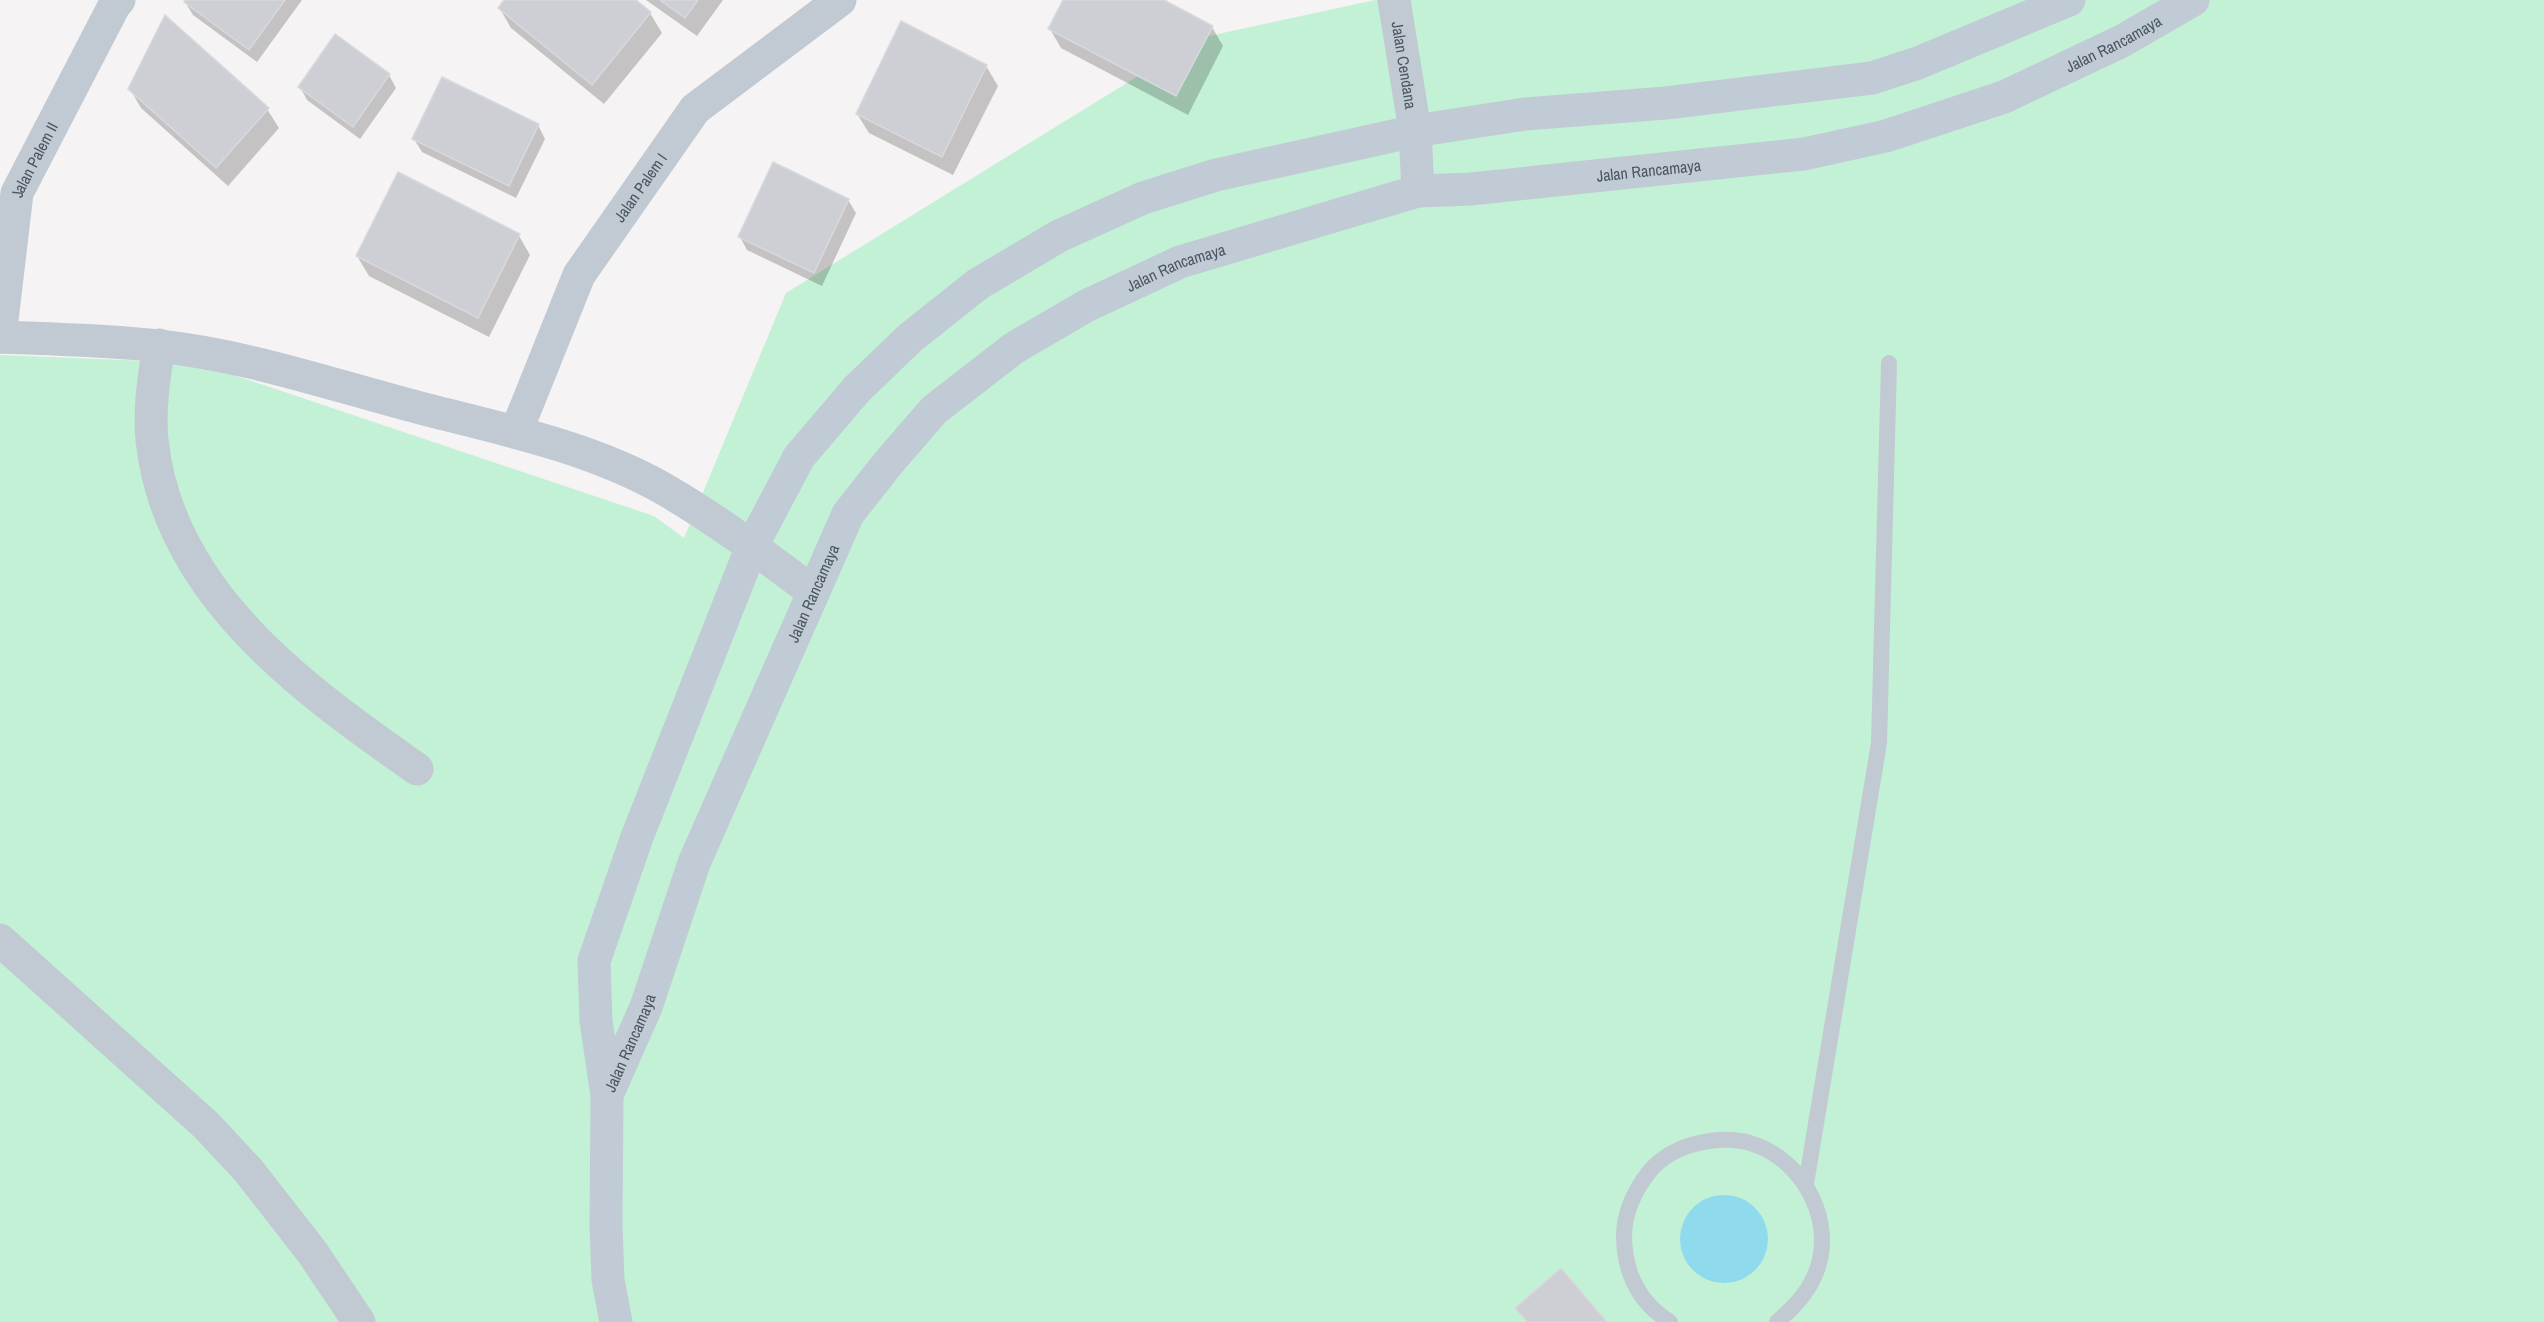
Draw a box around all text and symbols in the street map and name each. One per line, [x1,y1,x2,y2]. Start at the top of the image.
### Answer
street label: Jalan Rancamaya [2062,9,2166,77]
street label: Jalan Cendana [1387,20,1422,111]
street label: Jalan Palem II [6,118,63,199]
street label: Jalan Palem I [608,149,672,226]
street label: Jalan Rancamaya [1595,154,1703,187]
street label: Jalan Rancamaya [1122,238,1229,297]
street label: Jalan Rancamaya [782,540,845,646]
street label: Jalan Rancamaya [599,990,661,1095]

